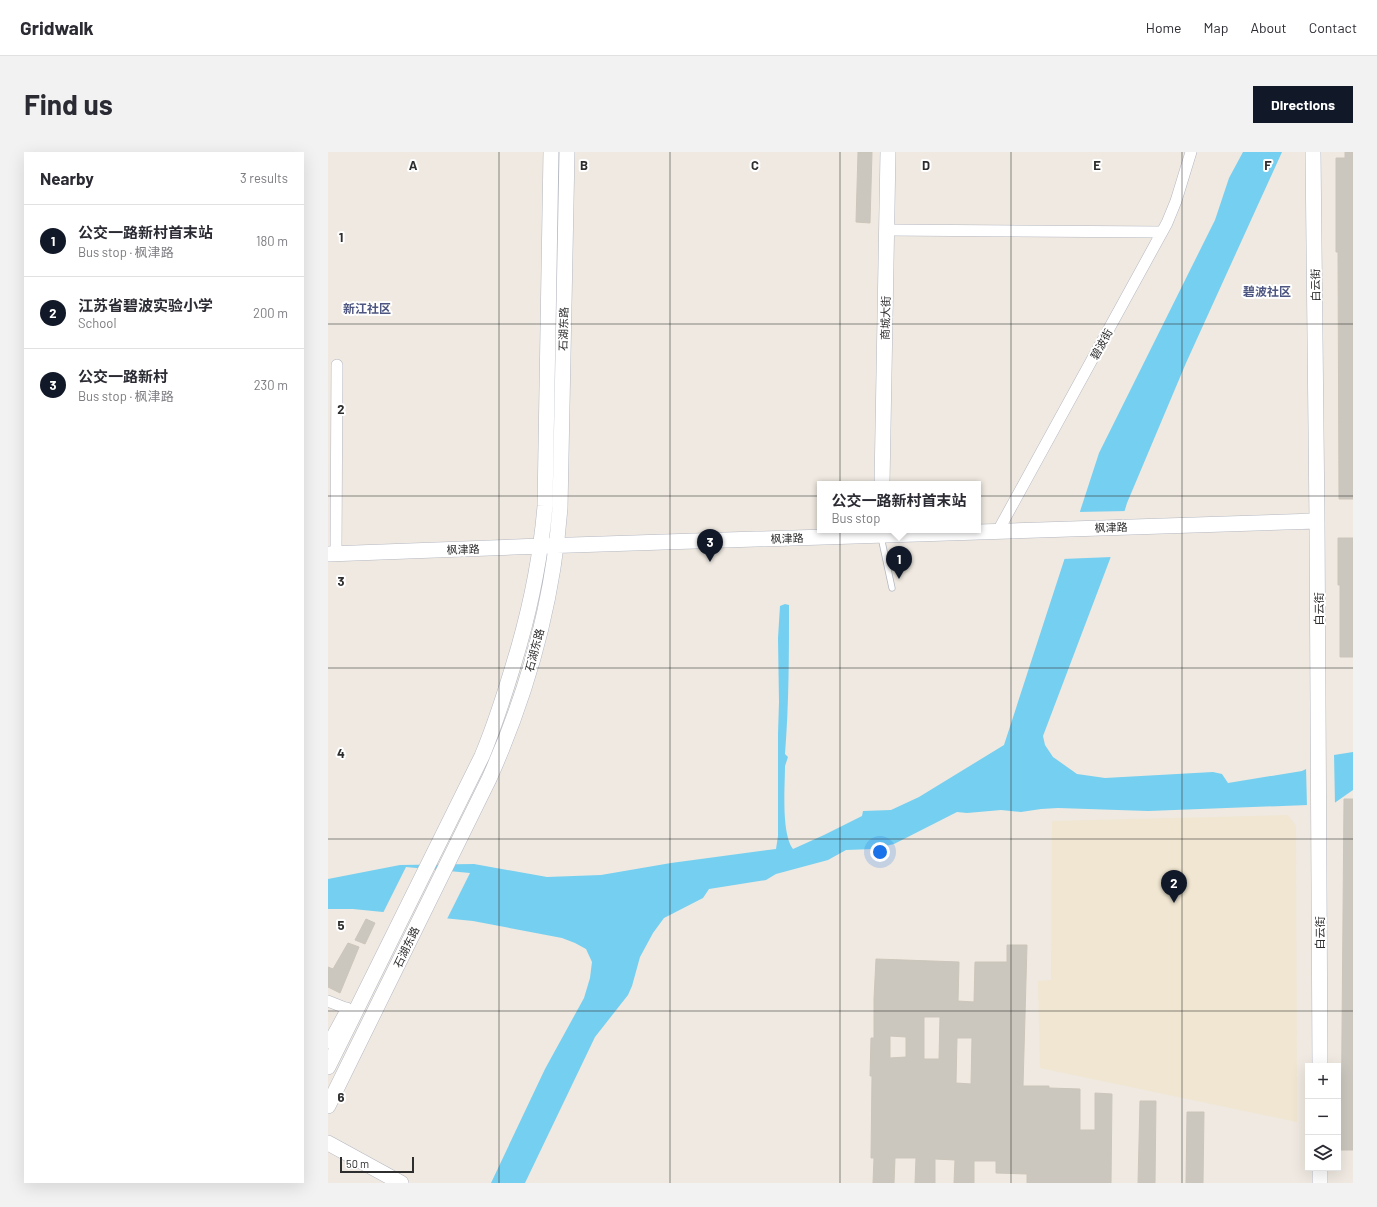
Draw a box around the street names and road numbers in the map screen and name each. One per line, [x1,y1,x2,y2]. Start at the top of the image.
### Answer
street label: 白云街 [1308,268,1322,302]
street label: 商城大街 [878,296,892,340]
street label: 石湖东路 [556,307,570,351]
street label: 碧波街 [1087,326,1115,362]
street label: 枫津路 [1094,520,1128,534]
street label: 枫津路 [770,531,804,545]
street label: 枫津路 [446,542,480,556]
street label: 白云街 [1312,593,1325,626]
street label: 石湖东路 [522,627,546,673]
street label: 白云街 [1313,917,1326,950]
street label: 石湖东路 [391,924,421,970]

